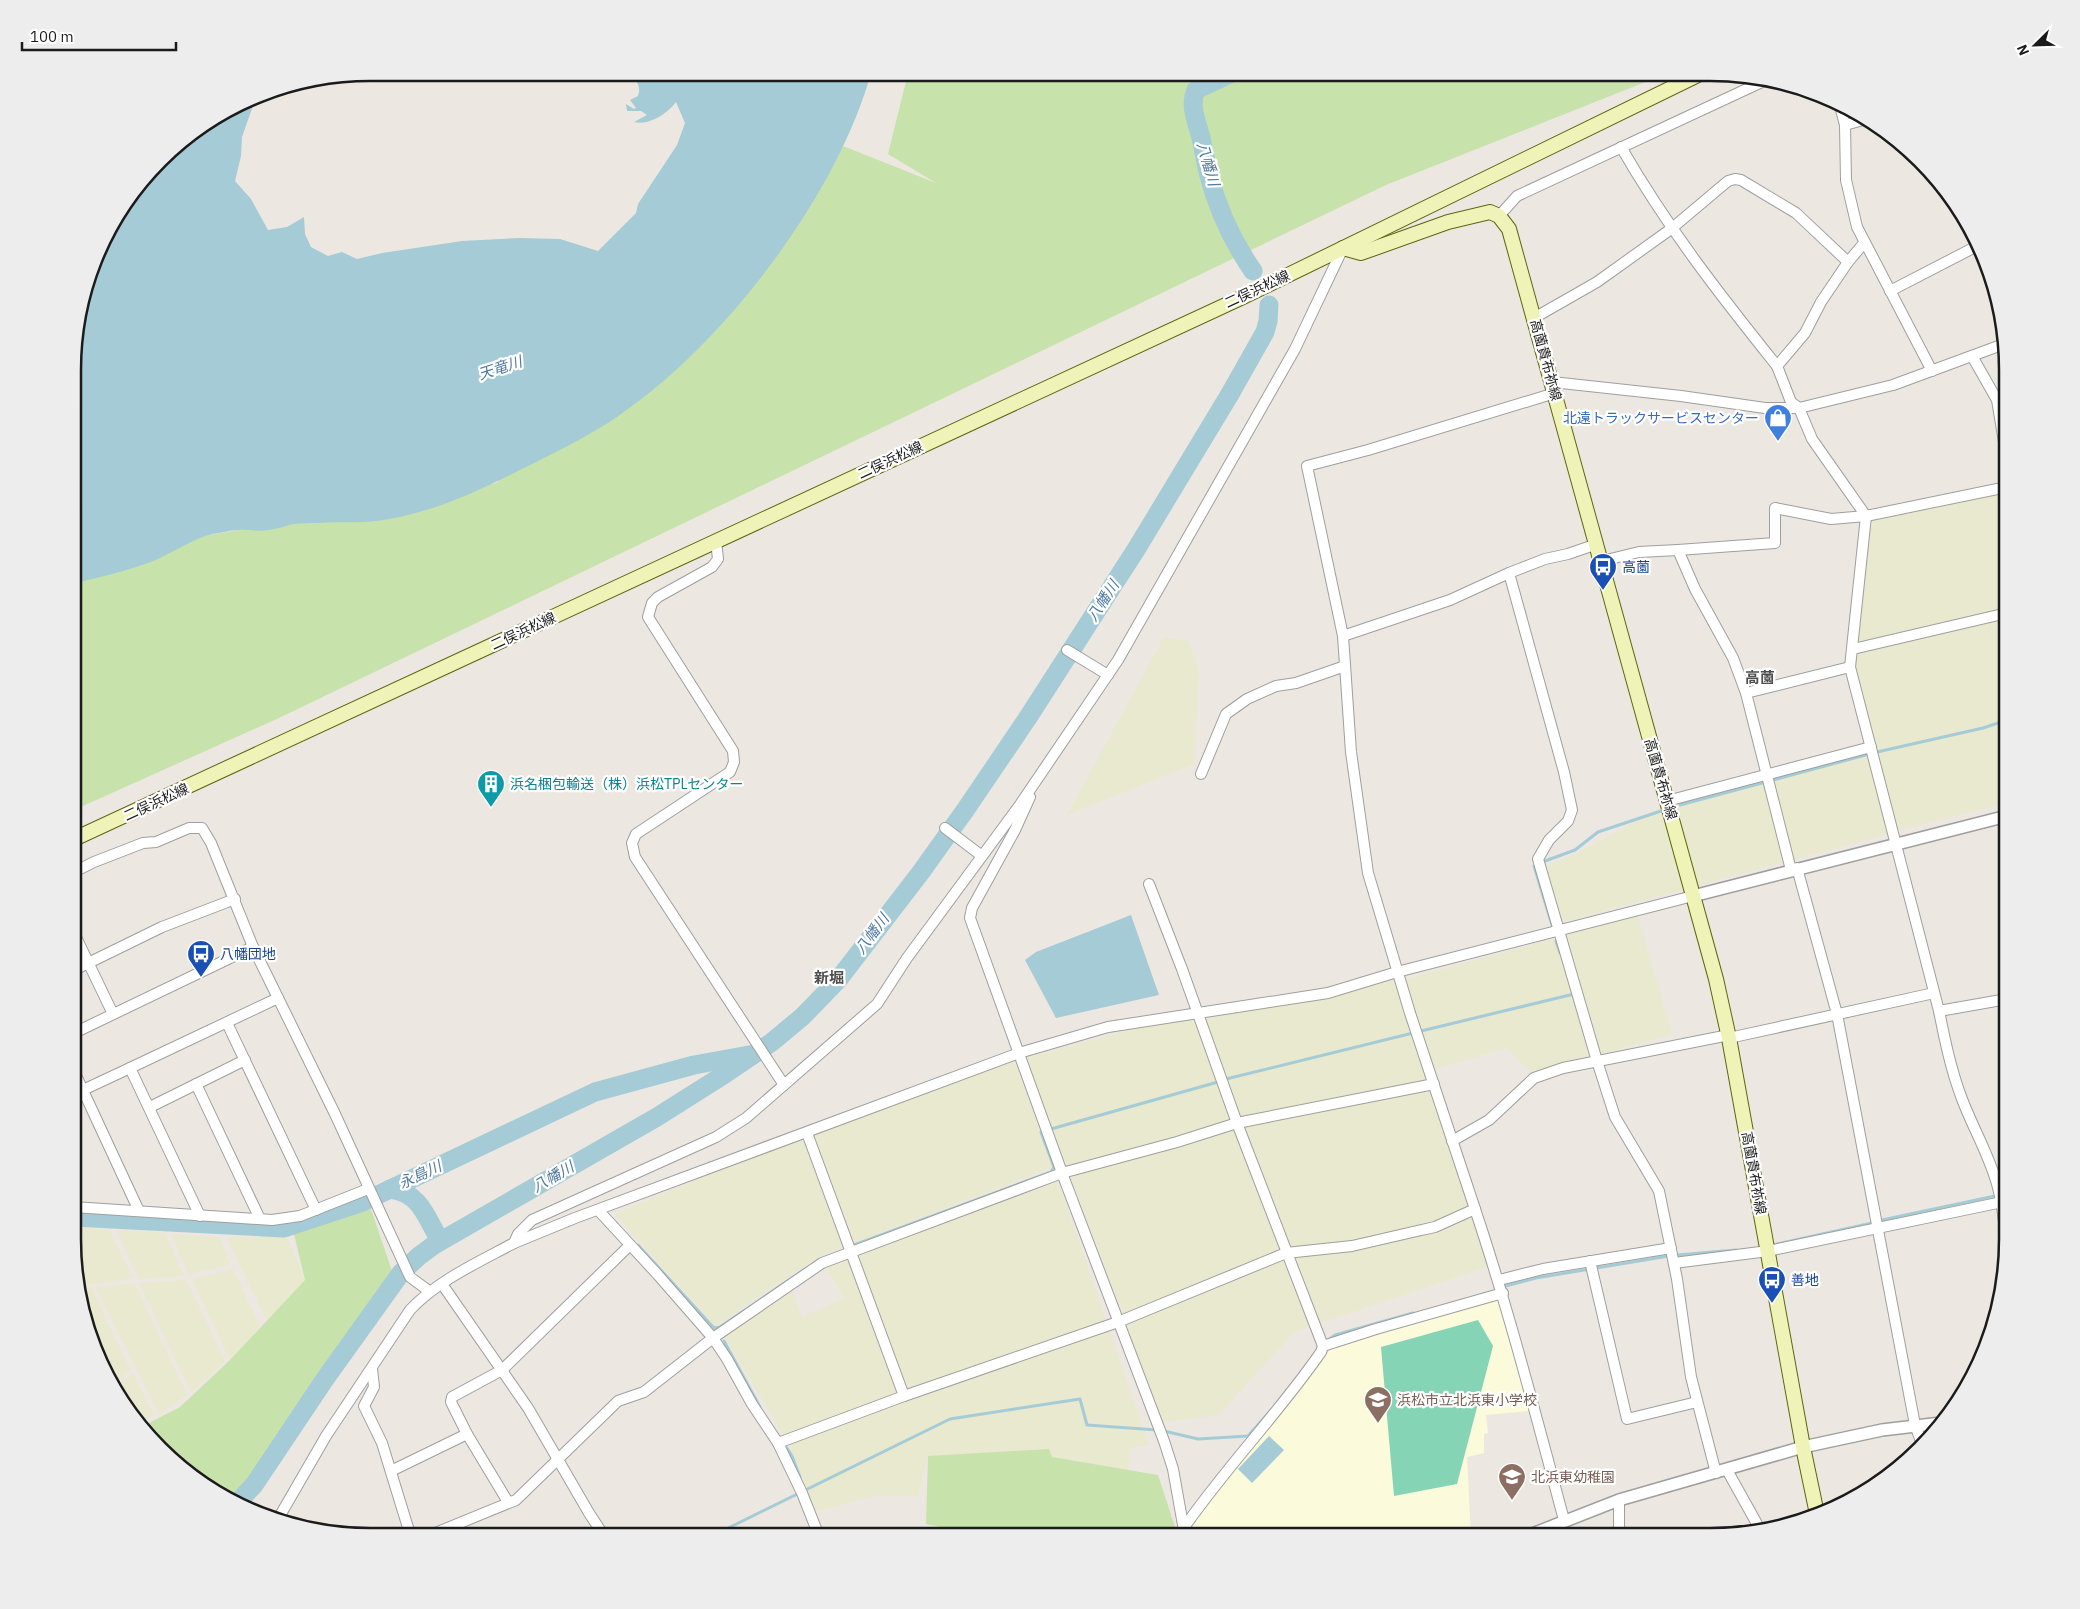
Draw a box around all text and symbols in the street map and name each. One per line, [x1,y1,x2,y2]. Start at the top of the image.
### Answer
scale bar [22,20,176,52]
north arrow [2010,20,2060,70]
text: 100 m [30,27,74,46]
text: N [2013,42,2033,58]
water label: 八幡川 [1193,140,1224,190]
street label: 二俣浜松線 [1221,266,1293,312]
street label: 高薗貴布祢線 [1526,317,1566,403]
water label: 天竜川 [476,351,526,384]
shop icon: 北遠トラックサービスセンター [1763,403,1793,442]
place label: 北遠トラックサービスセンター [1563,409,1759,427]
street label: 二俣浜松線 [854,437,926,483]
bus stop icon: 高薗 [1588,552,1618,591]
place label: 高薗 [1622,558,1650,576]
water label: 八幡川 [1082,575,1124,625]
street label: 二俣浜松線 [487,608,559,654]
district label: 高薗 [1745,668,1775,687]
street label: 高薗貴布祢線 [1641,736,1681,822]
building icon: 浜名梱包輸送（株）浜松TPLセンター [476,769,506,808]
place label: 浜名梱包輸送（株）浜松TPLセンター [510,775,744,793]
street label: 二俣浜松線 [120,779,192,825]
water label: 八幡川 [850,908,894,957]
bus stop icon: 八幡団地 [186,939,216,978]
place label: 八幡団地 [220,945,276,963]
district label: 新堀 [814,968,844,987]
street label: 高薗貴布祢線 [1738,1130,1770,1216]
water label: 永島川 [395,1156,446,1193]
water label: 八幡川 [529,1156,579,1196]
bus stop icon: 善地 [1757,1265,1787,1304]
place label: 善地 [1791,1271,1819,1289]
school or university icon: 浜松市立北浜東小学校 [1363,1385,1393,1424]
place label: 浜松市立北浜東小学校 [1397,1391,1537,1409]
school or university icon: 北浜東幼稚園 [1497,1462,1527,1501]
place label: 北浜東幼稚園 [1531,1468,1615,1486]

